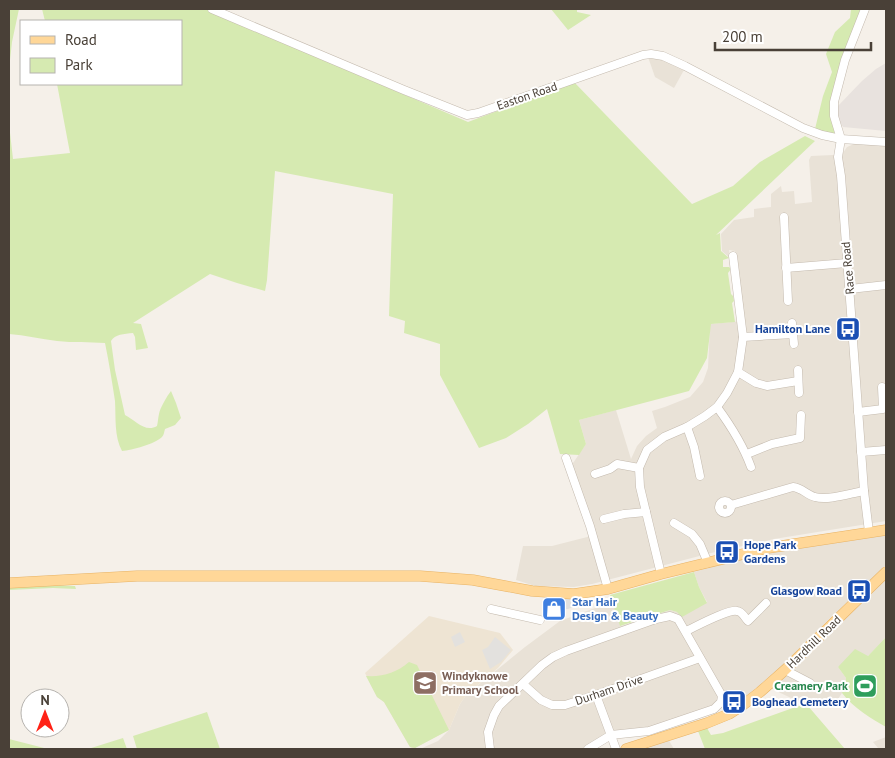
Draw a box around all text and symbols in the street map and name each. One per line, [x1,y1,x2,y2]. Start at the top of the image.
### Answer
legend [20,20,182,85]
scale bar [715,20,871,52]
text: 200 m [722,27,763,46]
text: Road [65,30,97,49]
text: Park [65,55,93,74]
street label: Easton Road [495,78,559,113]
street label: Race Road [838,241,857,295]
bus stop icon: Hamilton Lane [835,316,861,342]
place label: Hamilton Lane [755,321,830,336]
place label: Hope Park Gardens [744,537,797,566]
bus stop icon: Hope Park Gardens [714,539,740,565]
bus stop icon: Glasgow Road [846,578,872,604]
place label: Glasgow Road [770,583,842,598]
place label: Star Hair Design & Beauty [572,594,658,623]
shop icon: Star Hair Design & Beauty [541,596,567,622]
street label: Hardhill Road [783,612,844,671]
place label: Windyknowe Primary School [442,668,519,697]
school or university icon: Windyknowe Primary School [412,670,438,696]
street label: Durham Drive [573,671,645,708]
sports icon: Creamery Park [852,673,878,699]
place label: Creamery Park [774,678,848,693]
north arrow [20,688,70,738]
bus stop icon: Boghead Cemetery [721,689,747,715]
text: N [40,691,50,709]
place label: Boghead Cemetery [752,694,848,709]

